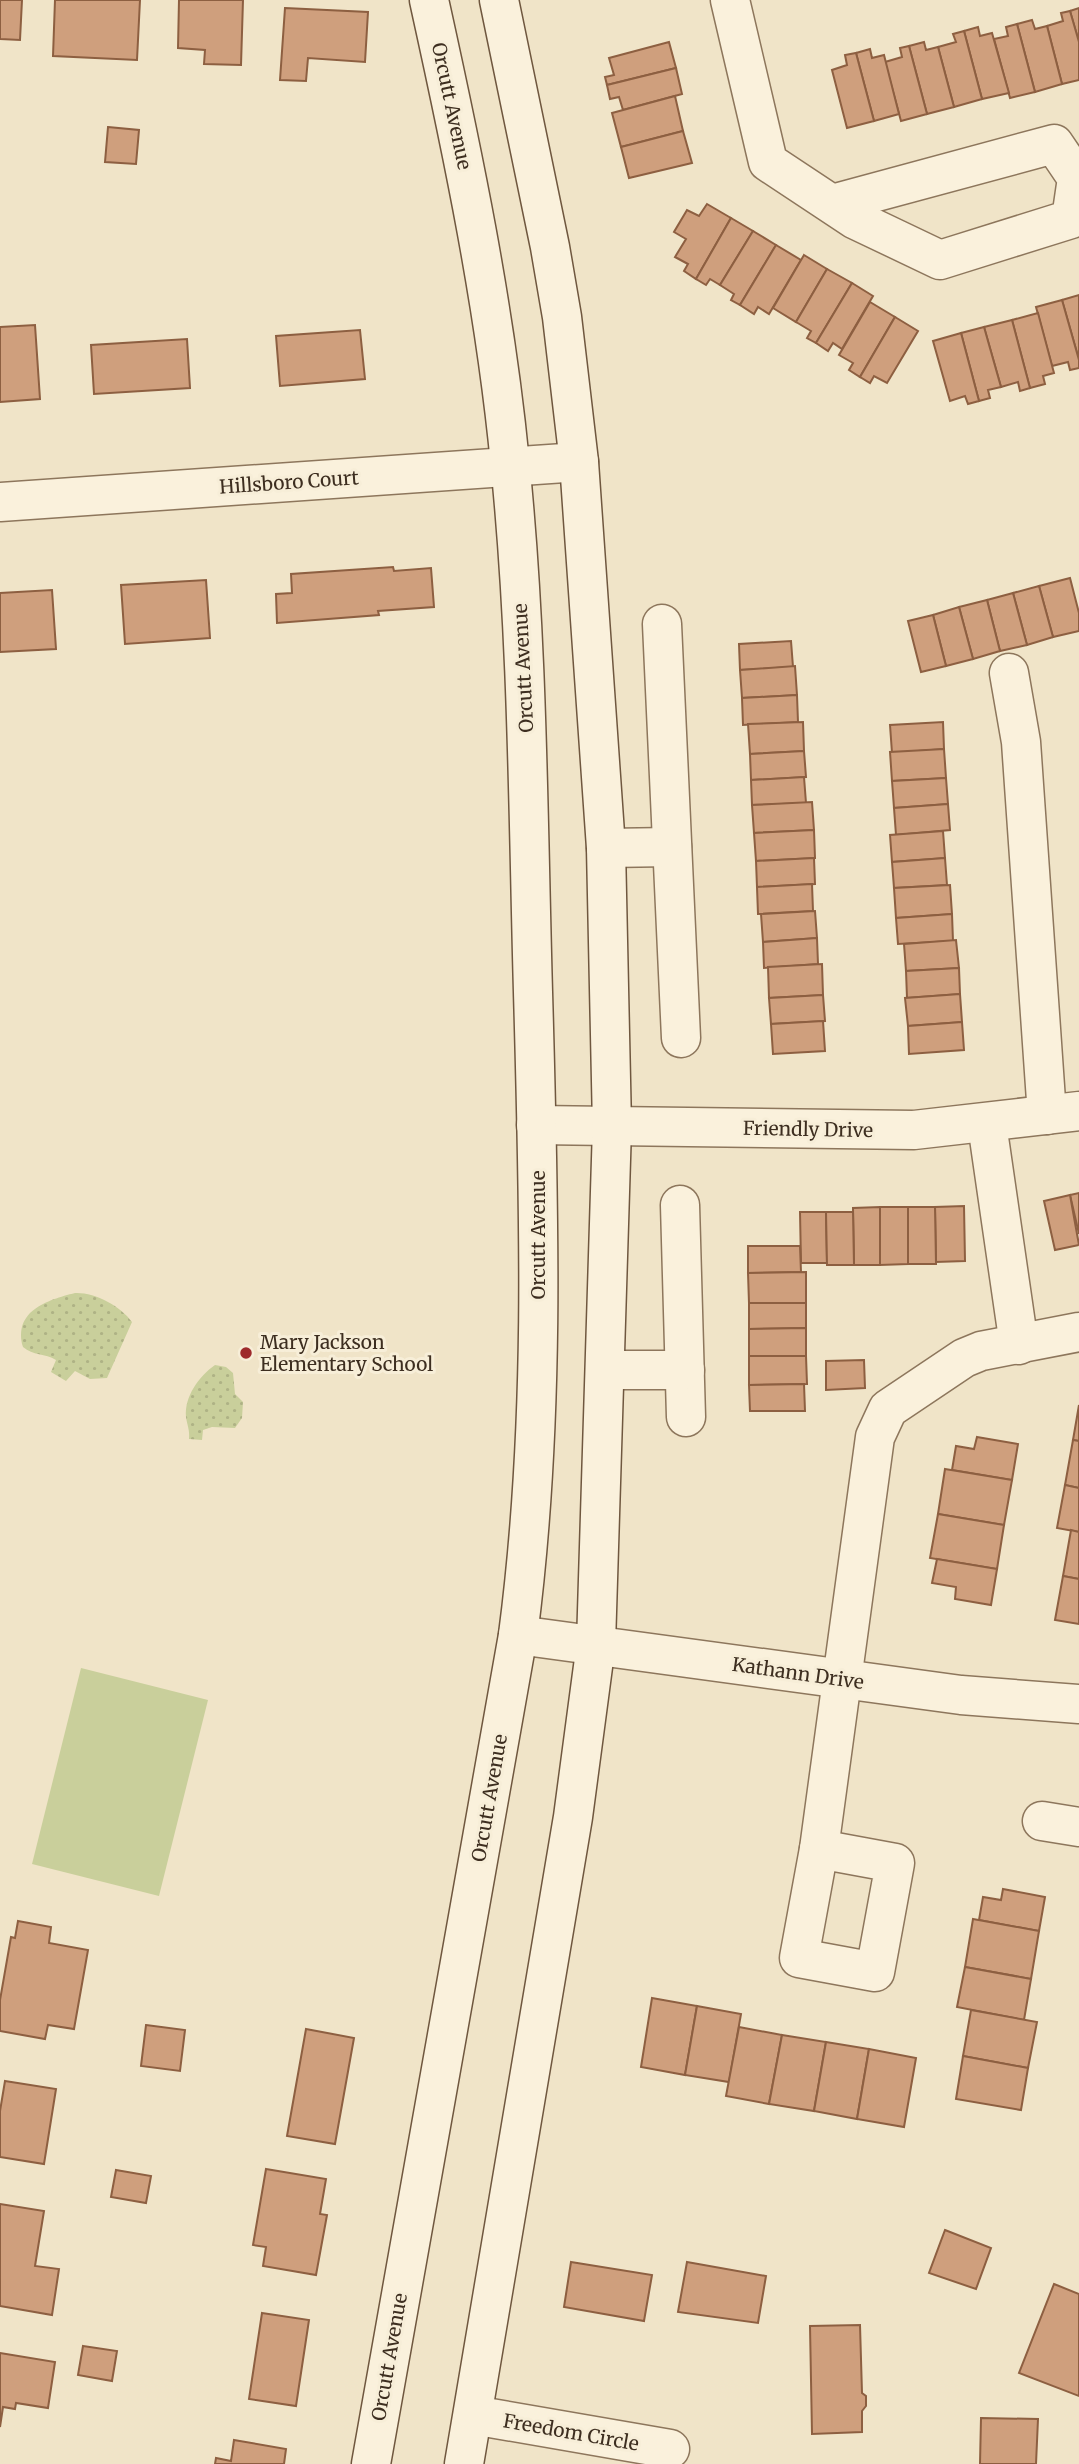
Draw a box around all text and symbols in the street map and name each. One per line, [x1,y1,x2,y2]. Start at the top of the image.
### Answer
street label: Orcutt Avenue [427,40,477,172]
street label: Hillsboro Court [218,465,360,499]
street label: Orcutt Avenue [508,603,538,733]
street label: Friendly Drive [743,1116,873,1142]
street label: Orcutt Avenue [526,1170,550,1300]
place label: Mary Jackson Elementary School [260,1330,433,1376]
marker: Mary Jackson Elementary School [238,1345,254,1361]
street label: Kathann Drive [731,1652,865,1694]
street label: Orcutt Avenue [466,1732,512,1864]
street label: Orcutt Avenue [366,2291,412,2423]
street label: Freedom Circle [501,2408,641,2456]

